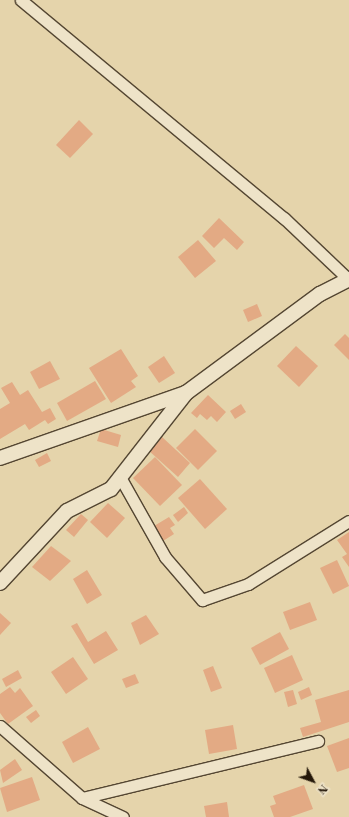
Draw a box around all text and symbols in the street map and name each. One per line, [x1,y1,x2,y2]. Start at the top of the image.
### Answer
north arrow [293,761,333,801]
text: N [314,781,330,797]

